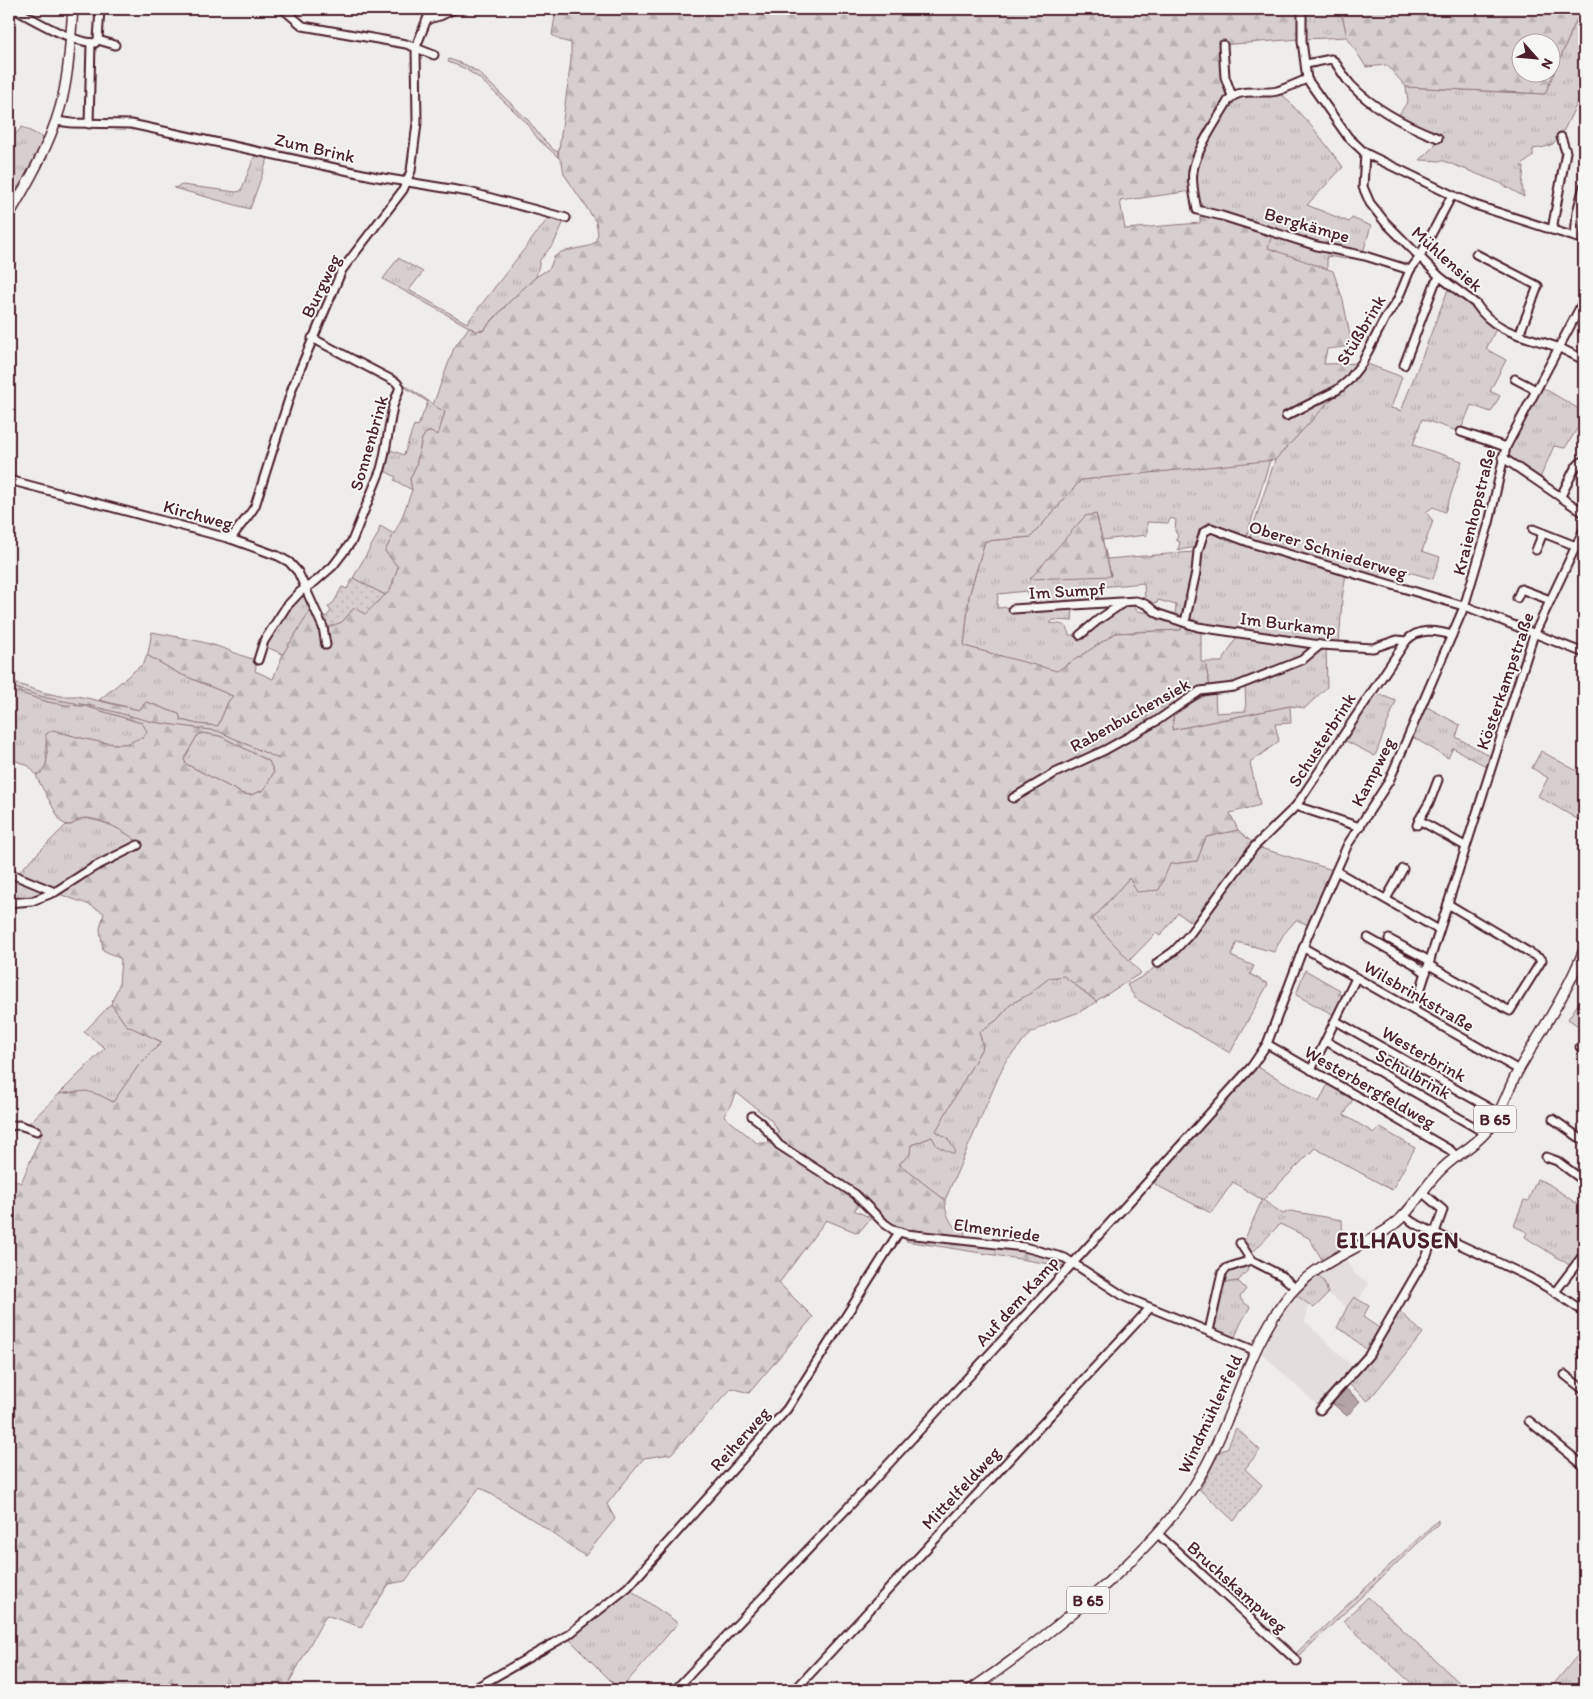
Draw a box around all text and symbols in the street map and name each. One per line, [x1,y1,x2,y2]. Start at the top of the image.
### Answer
north arrow [1510,32,1560,82]
text: N [1537,56,1557,72]
street label: Zum Brink [273,128,358,168]
street label: Bergkämpe [1262,202,1352,248]
street label: Mühlensiek [1407,221,1487,297]
street label: Burgweg [296,250,346,321]
street label: Stüßbrink [1331,291,1391,369]
street label: Sonnenbrink [345,392,393,493]
street label: Kraienhopstraße [1448,447,1500,577]
street label: Kirchweg [161,495,236,535]
street label: Oberer Schniederweg [1246,515,1410,585]
street label: Im Sumpf [1028,578,1106,604]
street label: Im Burkamp [1239,607,1337,641]
street label: Kösterkampstraße [1471,609,1539,753]
street label: Rabenbuchensiek [1066,673,1194,757]
street label: Schusterbrink [1283,688,1361,791]
street label: Kampweg [1346,733,1400,810]
street label: Wilsbrinkstraße [1360,955,1478,1037]
street label: Westerbrink [1378,1021,1471,1087]
street label: Westerbergfeldweg [1301,1041,1440,1134]
street label: Schulbrink [1372,1044,1455,1105]
road number: B 65 [1474,1106,1516,1132]
street label: Elmenriede [952,1213,1042,1247]
district label: EILHAUSEN [1336,1227,1460,1254]
street label: Auf dem Kamp [971,1251,1064,1351]
street label: Windmühlenfeld [1173,1351,1247,1477]
street label: Reiherweg [705,1402,775,1476]
street label: Mittelfeldweg [917,1441,1006,1534]
street label: Bruchskampweg [1182,1536,1292,1638]
road number: B 65 [1067,1586,1109,1614]

